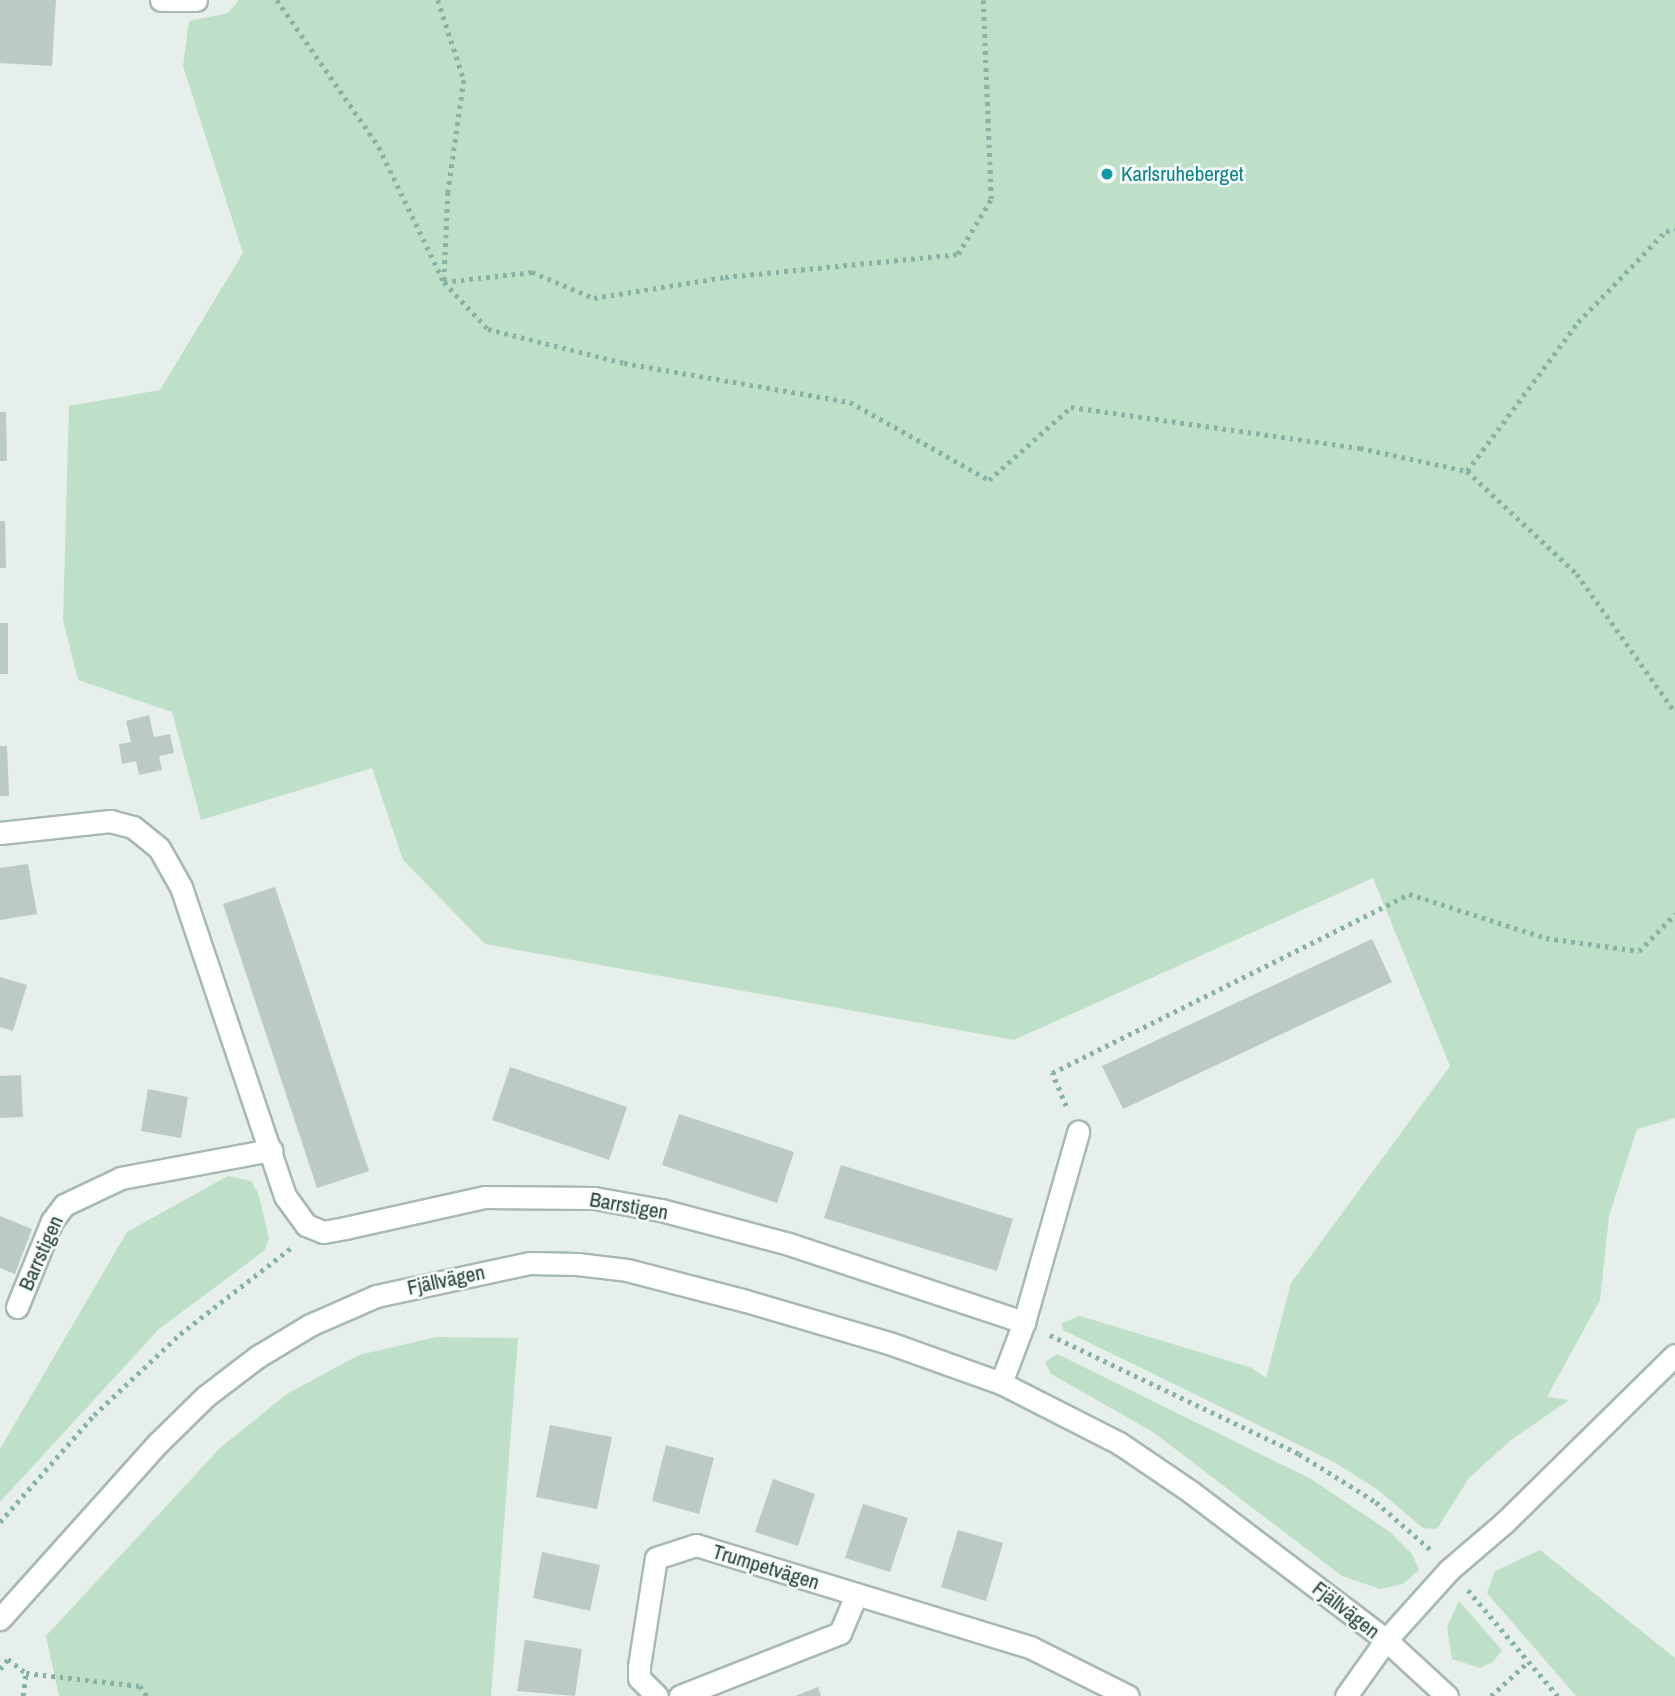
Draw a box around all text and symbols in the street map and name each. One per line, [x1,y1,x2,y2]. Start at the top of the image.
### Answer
place label: Karlsruheberget [1121,161,1244,187]
marker: Karlsruheberget [1099,166,1115,182]
street label: Barrstigen [588,1187,670,1225]
street label: Barrstigen [13,1212,69,1294]
street label: Fjällvägen [405,1260,487,1300]
street label: Trumpetvägen [710,1539,822,1595]
street label: Fjällvägen [1307,1576,1385,1644]

